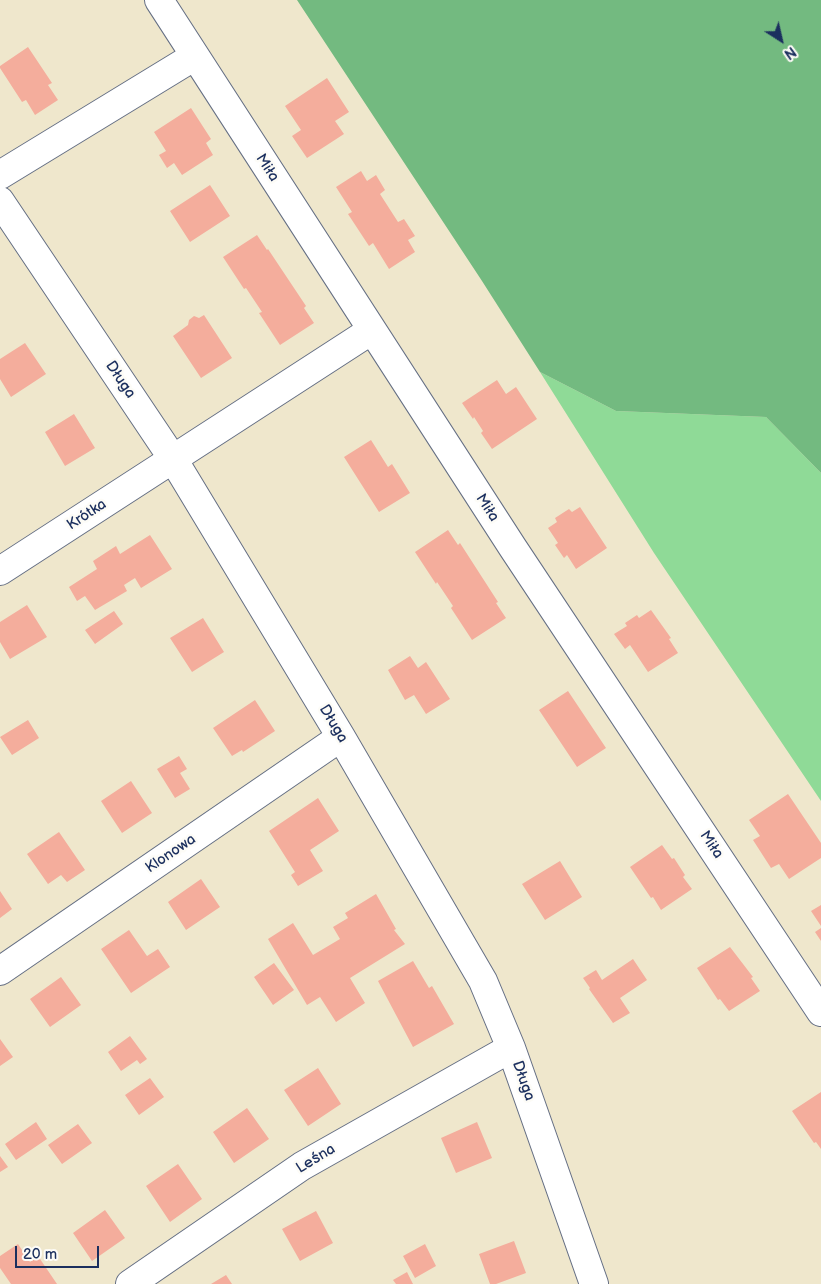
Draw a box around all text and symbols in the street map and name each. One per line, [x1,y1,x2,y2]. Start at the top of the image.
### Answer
north arrow [756,15,806,65]
text: N [781,43,799,63]
street label: Miła [251,151,283,185]
street label: Długa [101,358,139,402]
street label: Miła [471,491,503,525]
street label: Krótka [64,496,110,534]
street label: Długa [315,702,351,746]
street label: Miła [695,828,727,862]
street label: Klonowa [142,831,200,877]
street label: Długa [508,1059,538,1103]
street label: Leśna [293,1140,339,1178]
scale bar [18,1236,101,1268]
text: 20 m [23,1245,57,1264]

